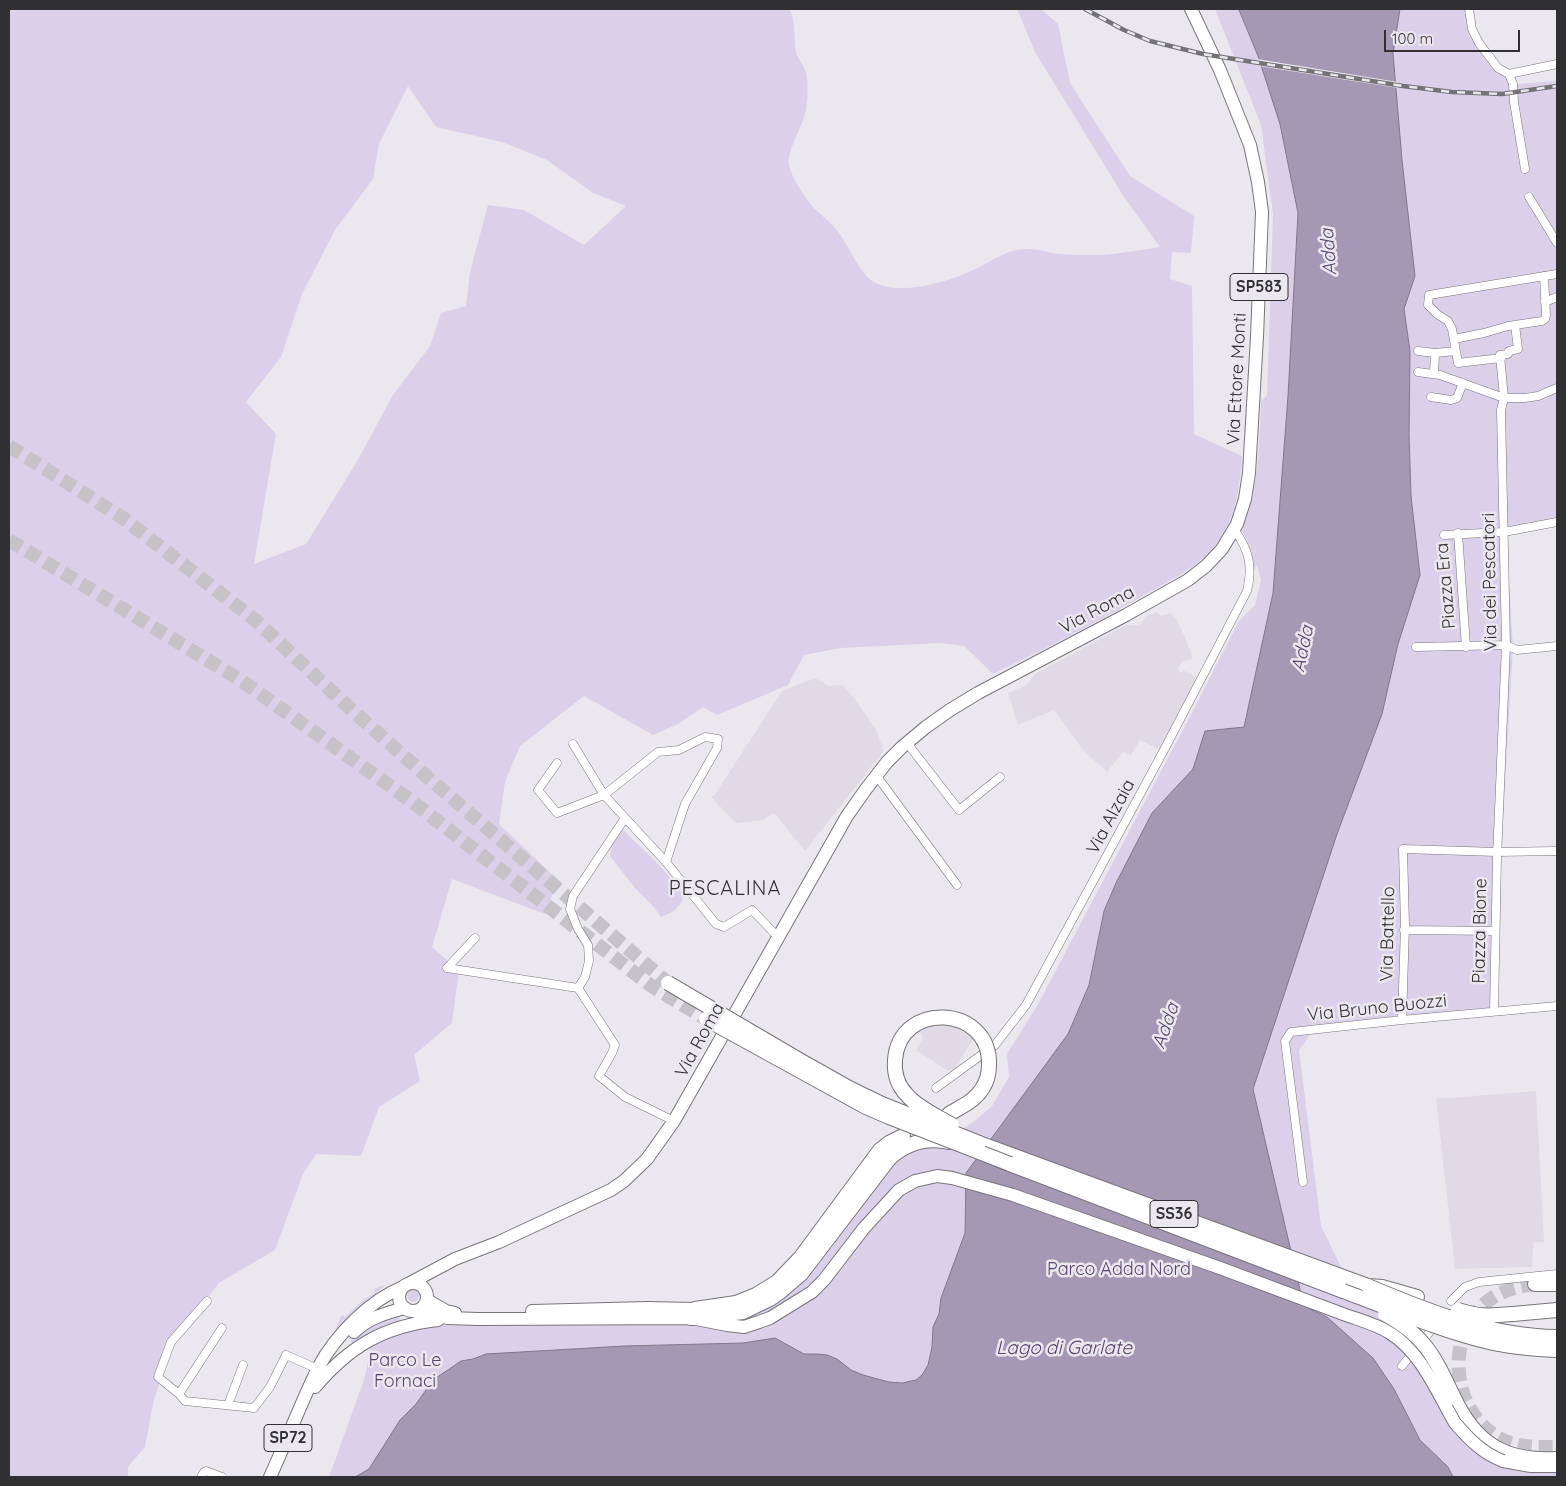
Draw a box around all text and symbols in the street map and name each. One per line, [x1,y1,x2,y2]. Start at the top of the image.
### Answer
scale bar [1386,20,1522,52]
text: 100 m [1392,29,1433,48]
water label: Adda [1316,228,1342,276]
road number: SP583 [1230,274,1288,300]
street label: Via Ettore Monti [1223,312,1251,446]
street label: Via dei Pescatori [1478,513,1502,651]
street label: Piazza Era [1431,542,1461,630]
street label: Via Roma [1056,581,1138,639]
water label: Adda [1287,624,1319,674]
street label: Via Alzaia [1082,776,1140,858]
district label: PESCALINA [668,877,782,901]
street label: Piazza Bione [1468,878,1492,984]
street label: Via Battello [1376,886,1400,982]
street label: Via Bruno Buozzi [1306,990,1448,1026]
street label: Via Roma [671,999,729,1081]
water label: Adda [1148,1000,1184,1052]
road number: SS36 [1150,1200,1198,1228]
park label: Parco Adda Nord [1047,1259,1191,1281]
water label: Lago di Garlate [996,1337,1132,1359]
park label: Parco Le Fornaci [369,1350,441,1392]
road number: SP72 [264,1425,312,1452]

